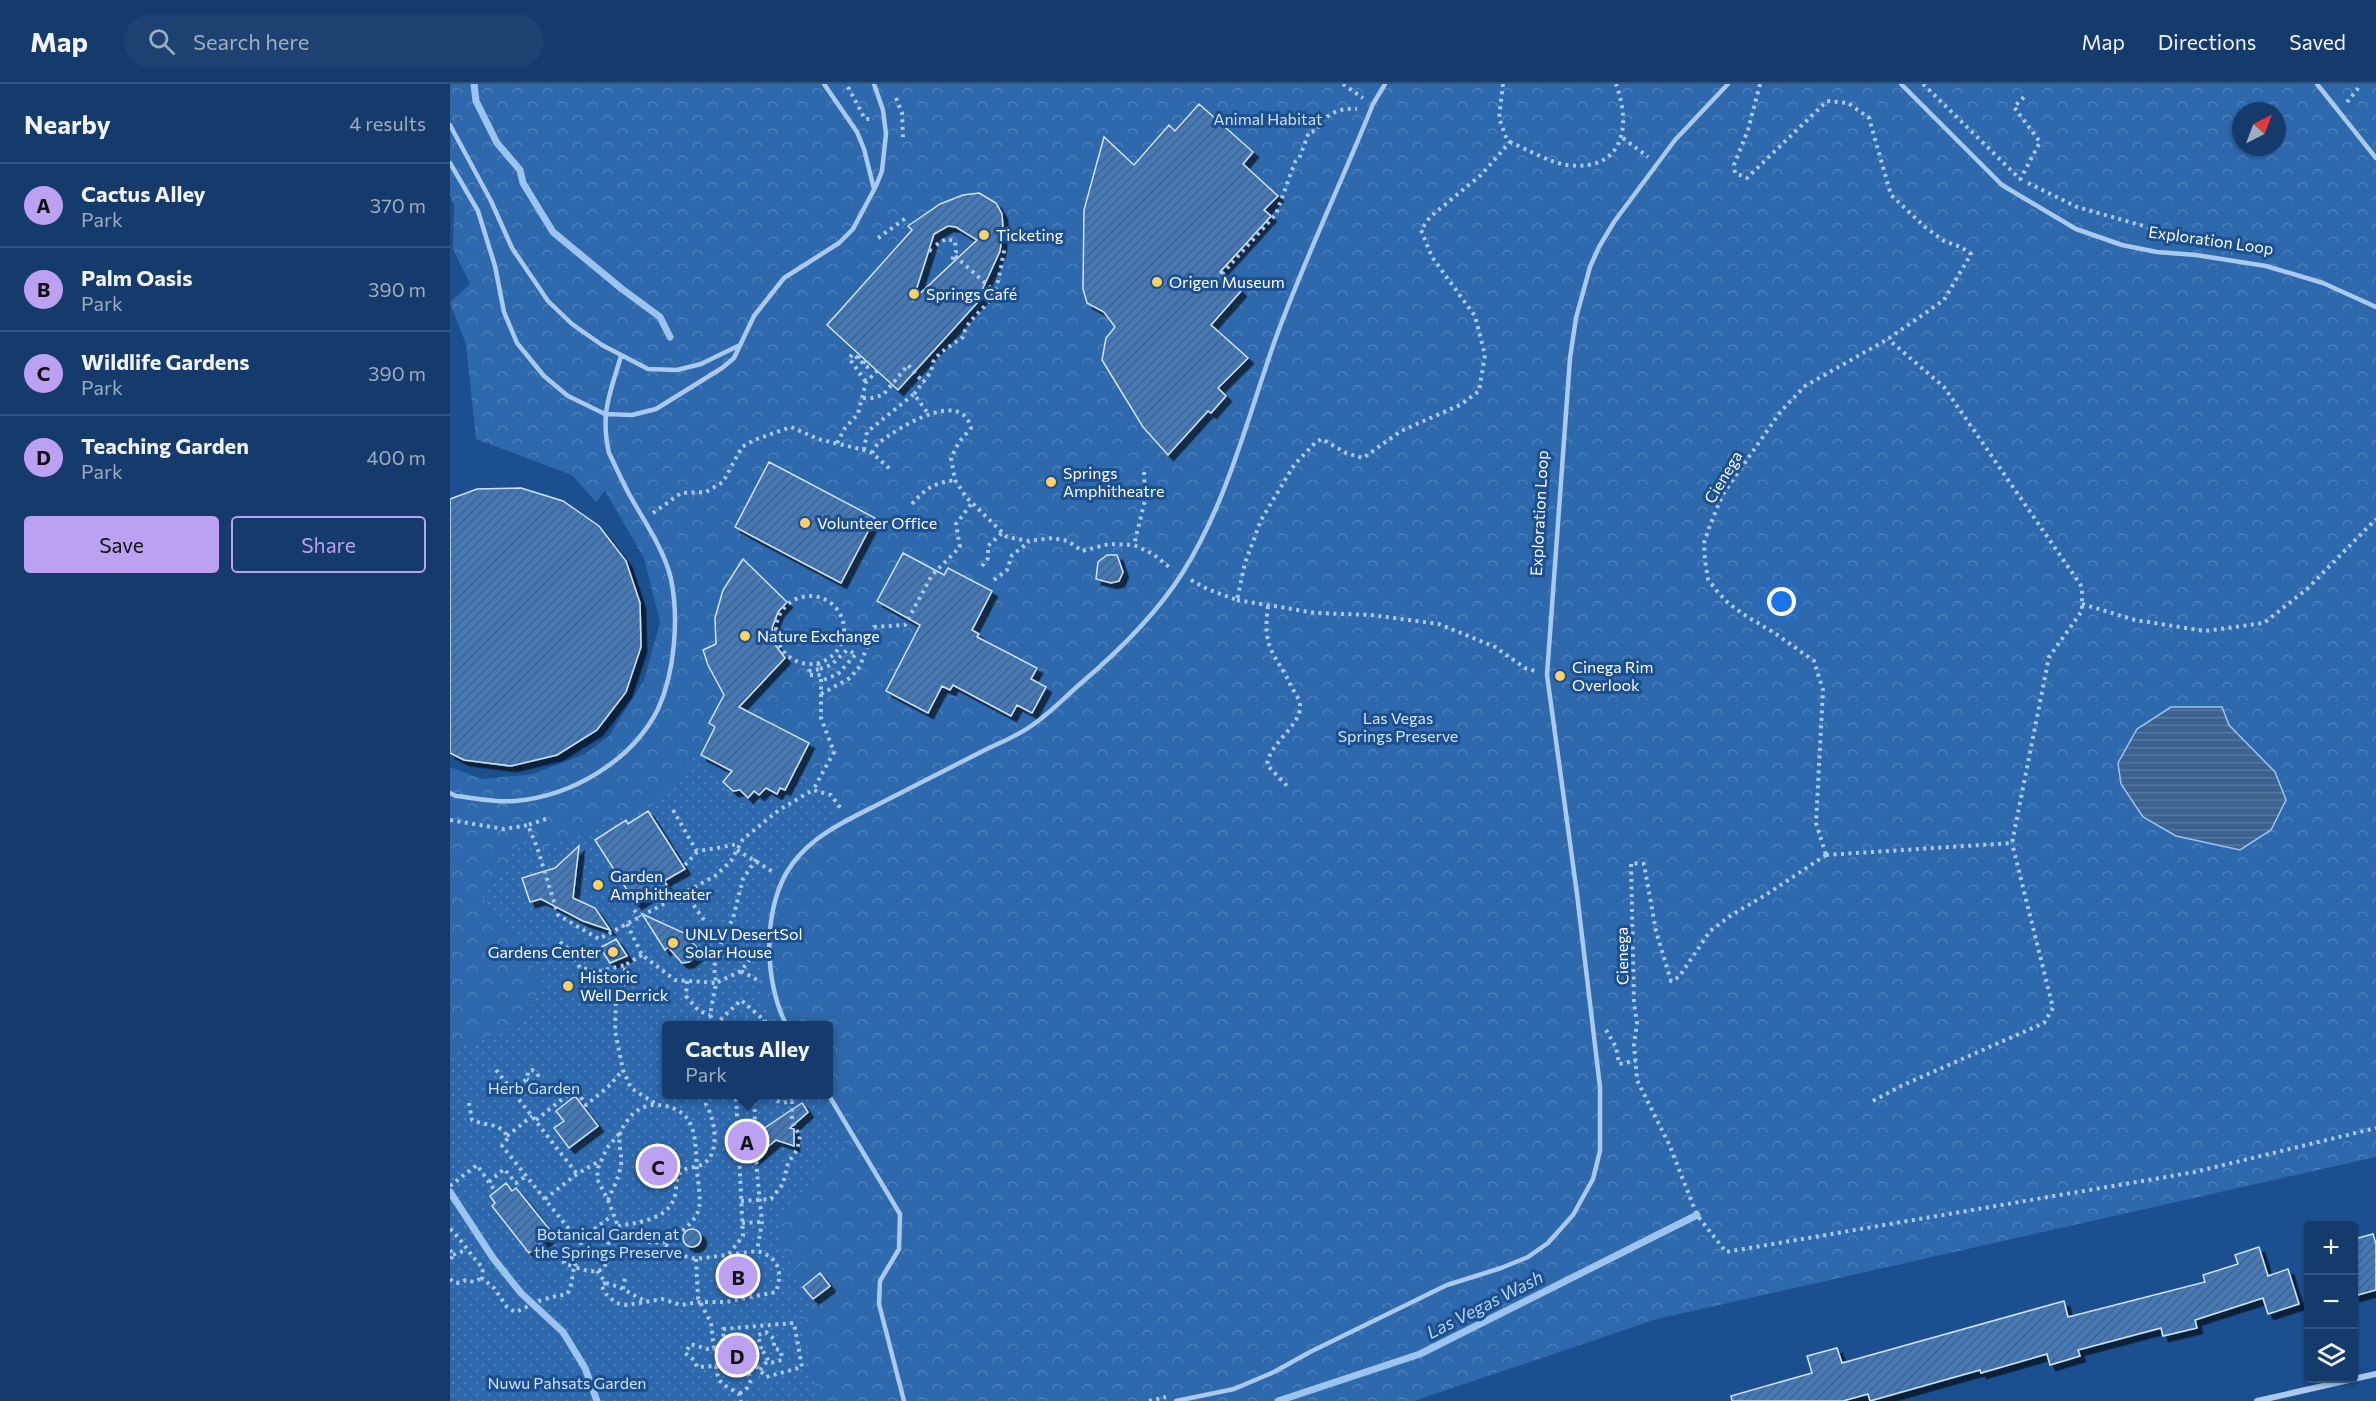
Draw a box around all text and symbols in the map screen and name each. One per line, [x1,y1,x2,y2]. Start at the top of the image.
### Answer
search box [124,14,544,68]
text: Map [30,24,88,58]
icon: search [145,25,178,58]
text: Search here [193,28,309,55]
text: Map [2082,29,2125,54]
text: Directions [2158,29,2256,54]
text: Saved [2289,29,2346,54]
north arrow [2232,102,2286,156]
text: Nearby [24,108,111,139]
park label: Animal Habitat [1213,109,1323,128]
text: 4 results [349,111,426,135]
text: Cactus Alley [81,180,206,207]
text: A [36,193,51,217]
text: 370 m [370,193,426,217]
text: Park [81,207,123,231]
street label: Exploration Loop [2147,221,2275,258]
place label: Ticketing [996,225,1064,244]
marker: Ticketing [977,228,991,242]
text: Palm Oasis [81,264,192,291]
place label: Origen Museum [1169,272,1285,291]
marker: Origen Museum [1150,275,1164,289]
text: B [37,277,50,301]
text: 390 m [368,277,426,301]
place label: Springs Café [926,284,1017,303]
marker: Springs Café [907,287,921,301]
text: Park [81,291,123,315]
text: Wildlife Gardens [81,348,249,375]
text: C [37,361,50,385]
text: 390 m [368,361,426,385]
text: Park [81,375,123,399]
text: Teaching Garden [81,432,249,459]
text: D [36,445,51,469]
text: 400 m [367,445,426,469]
street label: Cienega [1699,447,1746,507]
street label: Exploration Loop [1526,450,1551,576]
text: Park [81,459,123,483]
place label: Springs Amphitheatre [1063,463,1164,500]
marker: Springs Amphitheatre [1044,475,1058,489]
place label: Volunteer Office [817,513,937,532]
button: Save [24,516,219,573]
button: Share [231,516,426,573]
marker: Volunteer Office [798,516,812,530]
your location [1767,587,1796,616]
place label: Nature Exchange [757,626,880,645]
marker: Nature Exchange [738,629,752,643]
place label: Cinega Rim Overlook [1572,657,1653,694]
marker: Cinega Rim Overlook [1553,669,1567,683]
park label: Las Vegas Springs Preserve [1338,708,1458,745]
place label: Garden Amphitheater [610,866,712,903]
marker: Garden Amphitheater [591,878,605,892]
place label: UNLV DesertSol Solar House [685,924,803,961]
street label: Cienega [1611,927,1632,985]
marker: UNLV DesertSol Solar House [666,936,680,950]
place label: Gardens Center [488,942,602,961]
marker: Gardens Center [606,945,620,959]
place label: Historic Well Derrick [580,967,669,1004]
marker: Historic Well Derrick [561,979,575,993]
popup [662,1021,833,1099]
text: Cactus Alley [685,1035,810,1062]
text: Park [685,1062,727,1086]
park label: Herb Garden [488,1078,580,1097]
pin: A [728,1118,766,1164]
pin: C [638,1144,678,1188]
map controls [2304,1221,2358,1383]
button: + [2304,1221,2358,1275]
park label: Botanical Garden at the Springs Preserve [534,1224,682,1261]
pin: B [718,1254,758,1298]
water label: Las Vegas Wash [1422,1265,1547,1343]
button: − [2304,1275,2358,1329]
button: layers [2304,1329,2358,1383]
pin: D [718,1332,756,1378]
park label: Nuwu Pahsats Garden [488,1373,647,1392]

